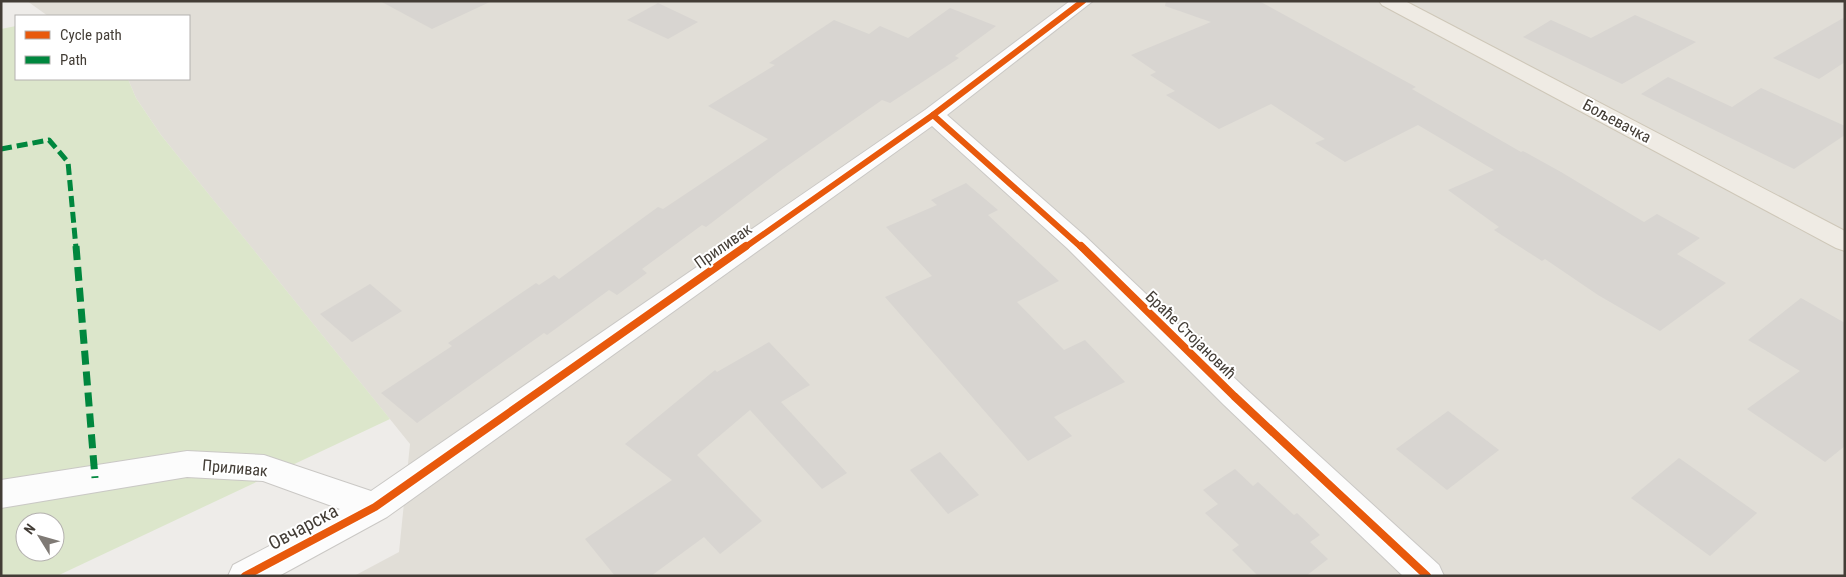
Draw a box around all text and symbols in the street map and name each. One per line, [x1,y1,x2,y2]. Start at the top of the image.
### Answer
legend [15,15,190,80]
text: Cycle path [60,26,122,44]
text: Path [60,51,87,69]
street label: Бољевачка [1580,95,1654,147]
street label: Приливак [691,219,756,273]
street label: Браће Стојановић [1142,287,1240,383]
street label: Приливак [201,456,269,480]
street label: Овчарска [264,499,342,555]
north arrow [15,512,65,562]
text: N [21,521,39,537]

